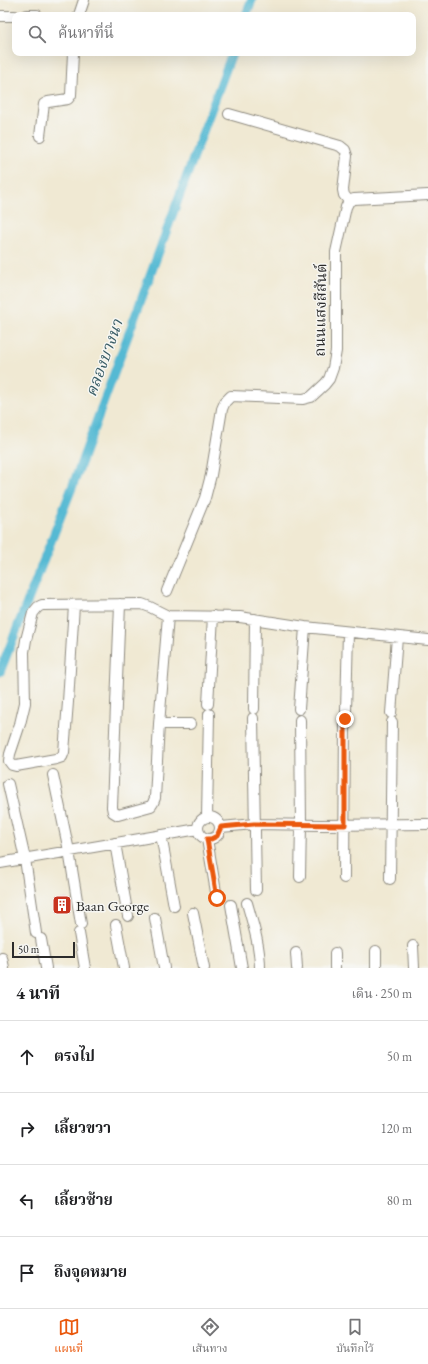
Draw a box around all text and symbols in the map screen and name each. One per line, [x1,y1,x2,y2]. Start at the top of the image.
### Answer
search box [12,12,416,56]
icon: search [26,23,48,45]
text: ค้นหาที่นี่ [58,23,114,42]
street label: ถนนแสงสีสันต์ [310,263,330,357]
water label: คลองบางนา [80,315,128,400]
route end [336,710,354,728]
route start [208,889,226,907]
building icon: Baan George [51,894,73,916]
place label: Baan George [76,896,149,915]
scale bar [12,940,75,959]
text: 50 m [18,942,39,956]
text: 4 นาที [16,982,60,1004]
text: เดิน · 250 m [351,985,412,1002]
icon: ahead [16,1046,38,1068]
text: ตรงไป [54,1046,95,1065]
text: 50 m [387,1048,412,1065]
icon: right [16,1118,38,1140]
text: เลี้ยวขวา [54,1118,111,1137]
text: 120 m [381,1120,412,1137]
icon: left [16,1190,38,1212]
text: เลี้ยวซ้าย [54,1190,113,1209]
text: 80 m [387,1192,412,1209]
icon: arrive [16,1262,38,1284]
text: ถึงจุดหมาย [54,1262,127,1281]
tab: แผนที่ [54,1316,83,1358]
tab: เส้นทาง [192,1316,228,1358]
tab: บันทึกไว้ [336,1316,374,1358]

